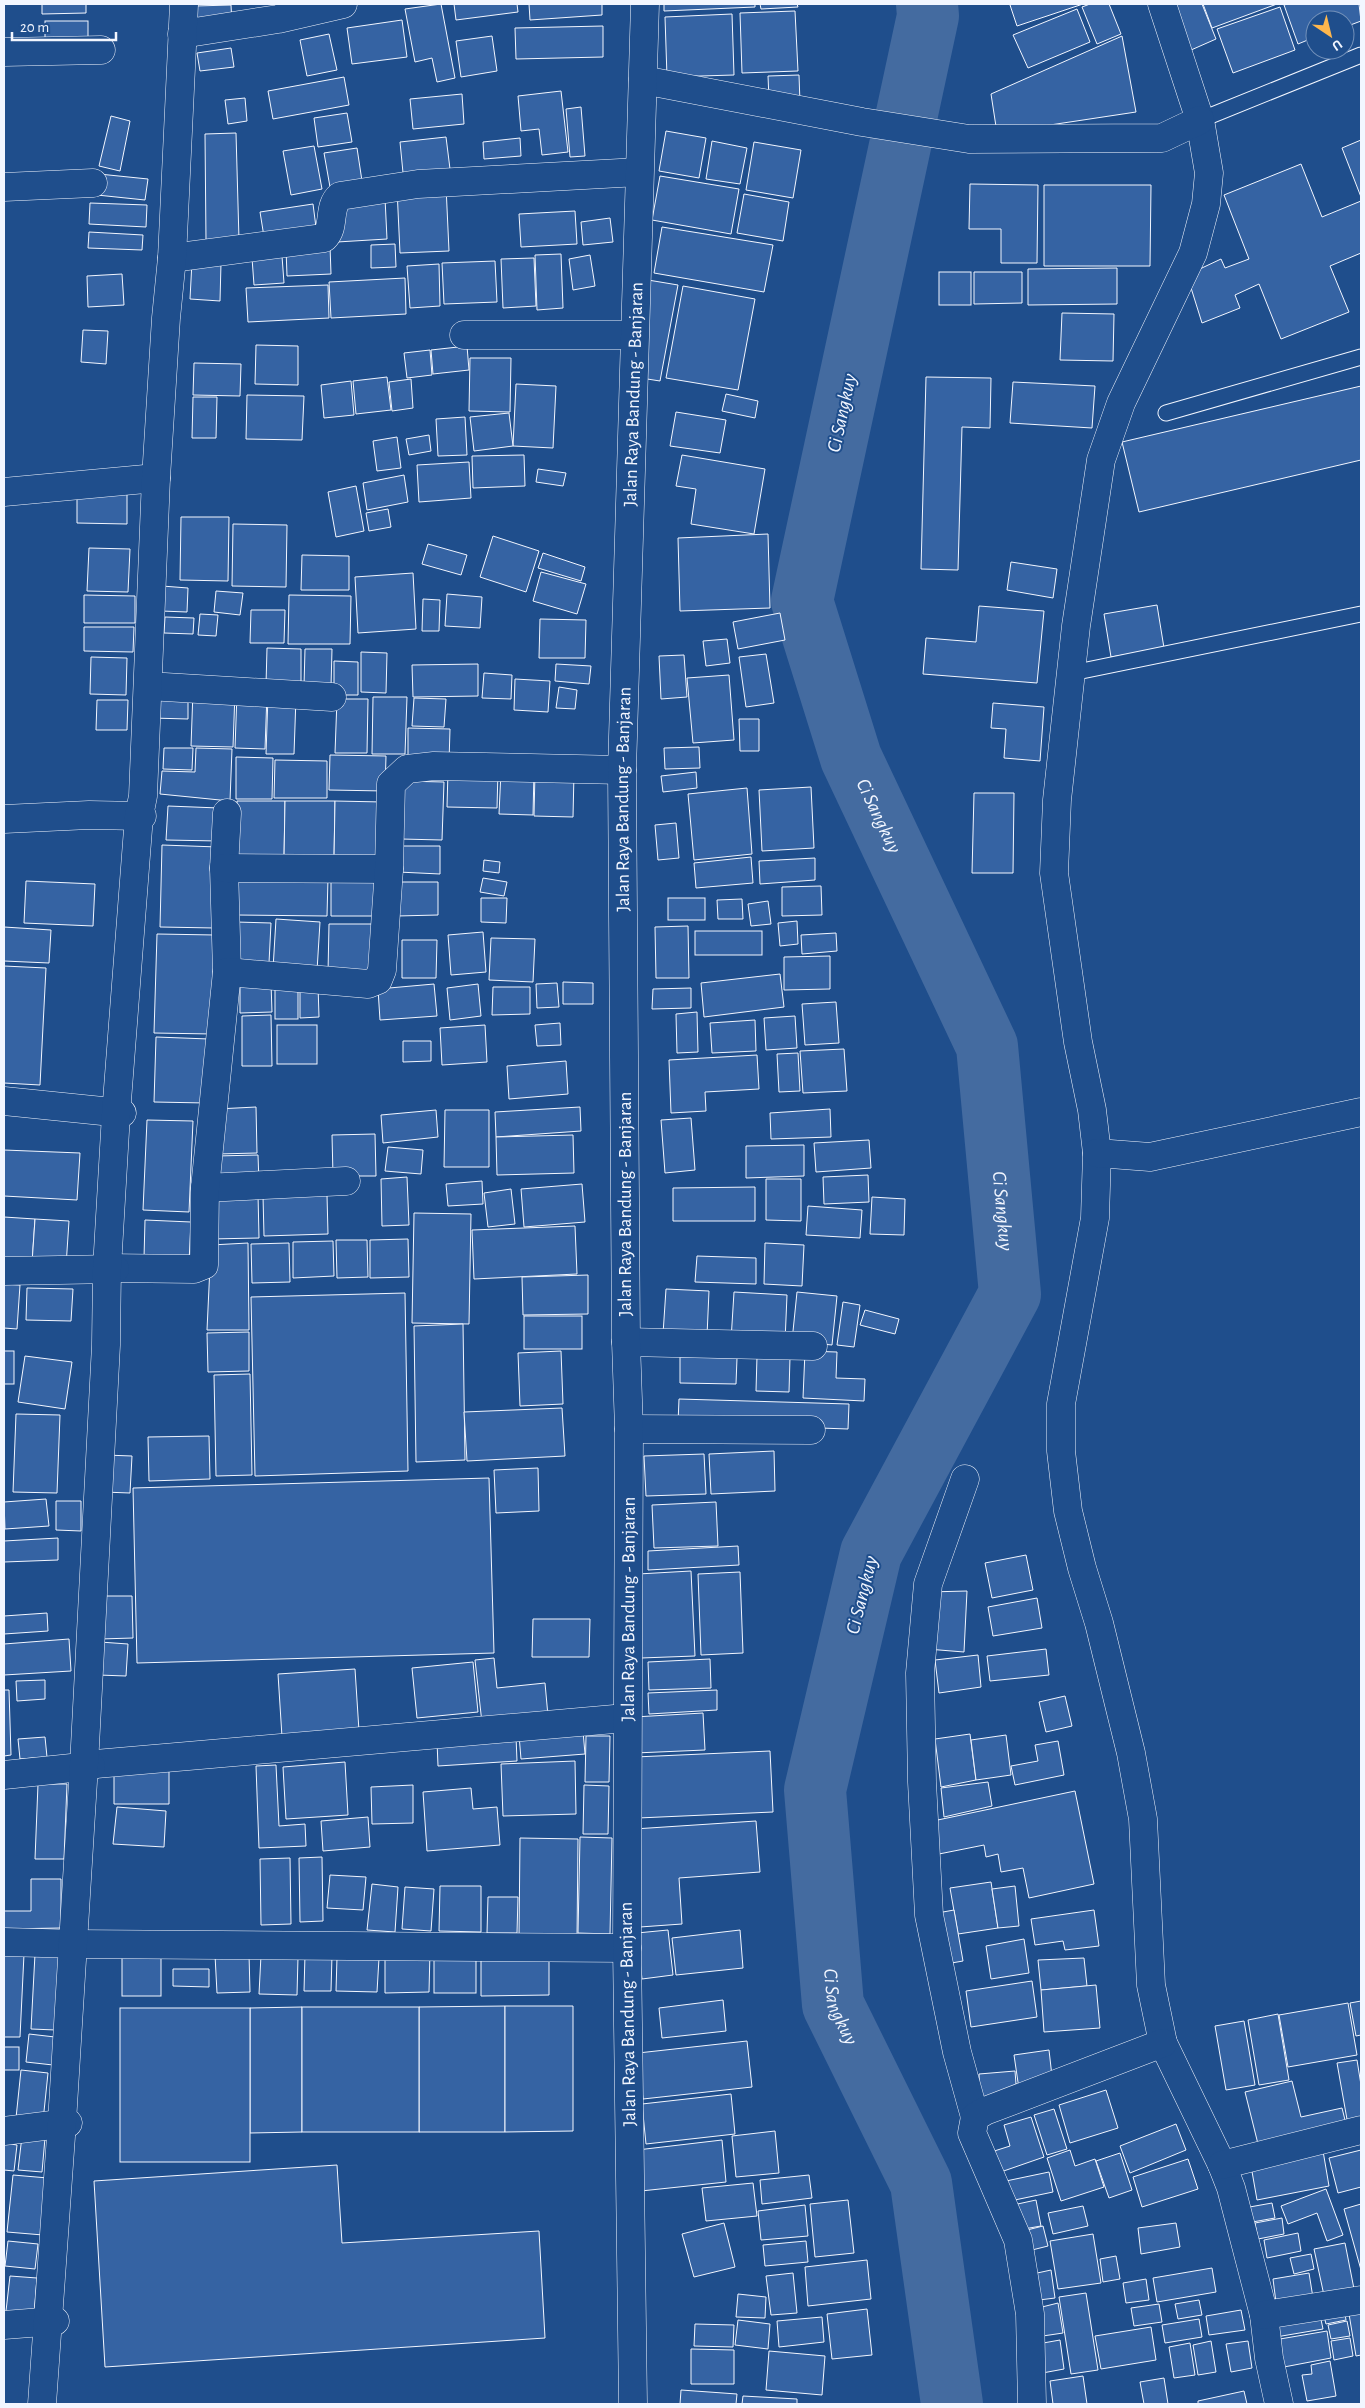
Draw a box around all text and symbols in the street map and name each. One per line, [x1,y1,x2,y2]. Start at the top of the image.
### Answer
scale bar [12,10,116,42]
north arrow [1305,10,1355,60]
text: 20 m [20,20,49,35]
text: U [1329,37,1345,53]
street label: Jalan Raya Bandung - Banjaran [620,282,646,507]
water label: Ci Sangkuy [824,371,860,454]
street label: Jalan Raya Bandung - Banjaran [612,686,634,912]
water label: Ci Sangkuy [852,776,905,857]
street label: Jalan Raya Bandung - Banjaran [616,1092,635,1316]
water label: Ci Sangkuy [989,1170,1016,1252]
street label: Jalan Raya Bandung - Banjaran [618,1497,638,1721]
water label: Ci Sangkuy [843,1553,882,1636]
street label: Jalan Raya Bandung - Banjaran [617,1902,639,2126]
water label: Ci Sangkuy [820,1968,861,2049]

